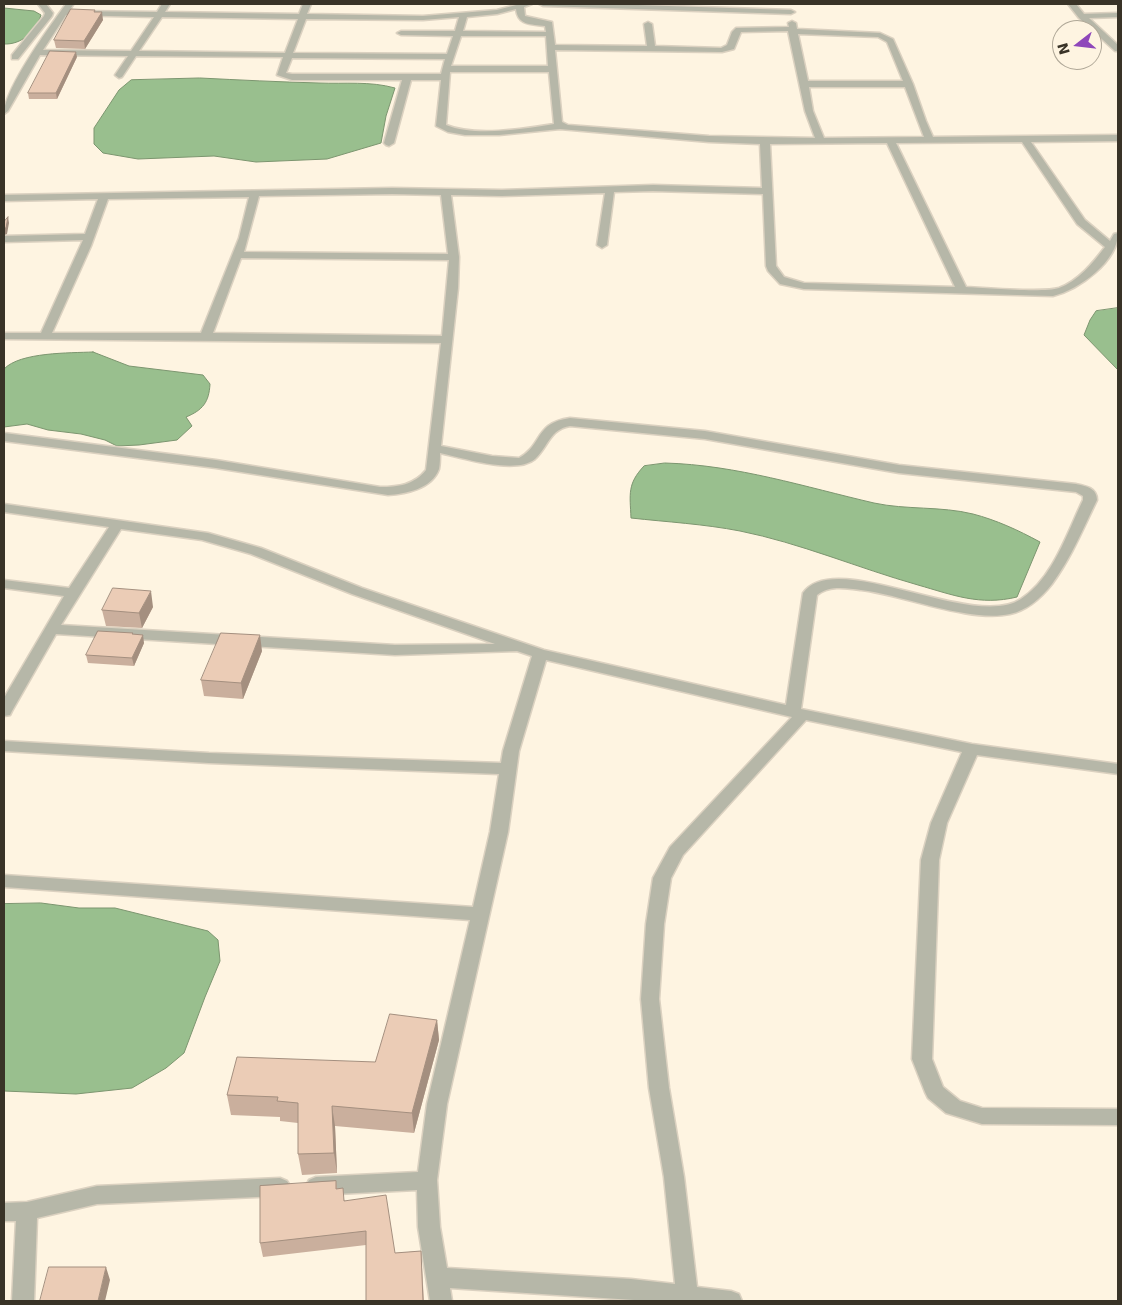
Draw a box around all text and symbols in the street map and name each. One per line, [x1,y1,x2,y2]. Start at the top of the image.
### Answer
north arrow [1052,20,1102,70]
text: N [1054,41,1073,57]

